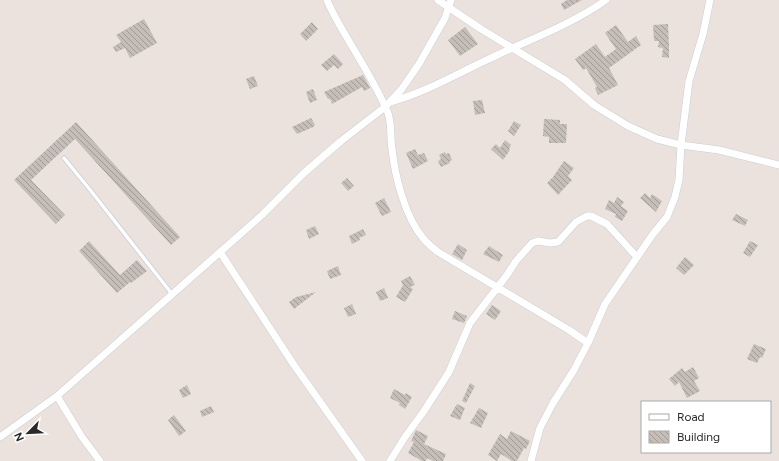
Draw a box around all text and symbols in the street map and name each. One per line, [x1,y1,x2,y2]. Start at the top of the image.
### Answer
legend [641,401,771,453]
text: Road [677,410,705,424]
north arrow [8,413,48,453]
text: N [12,430,27,443]
text: Building [677,430,720,444]

